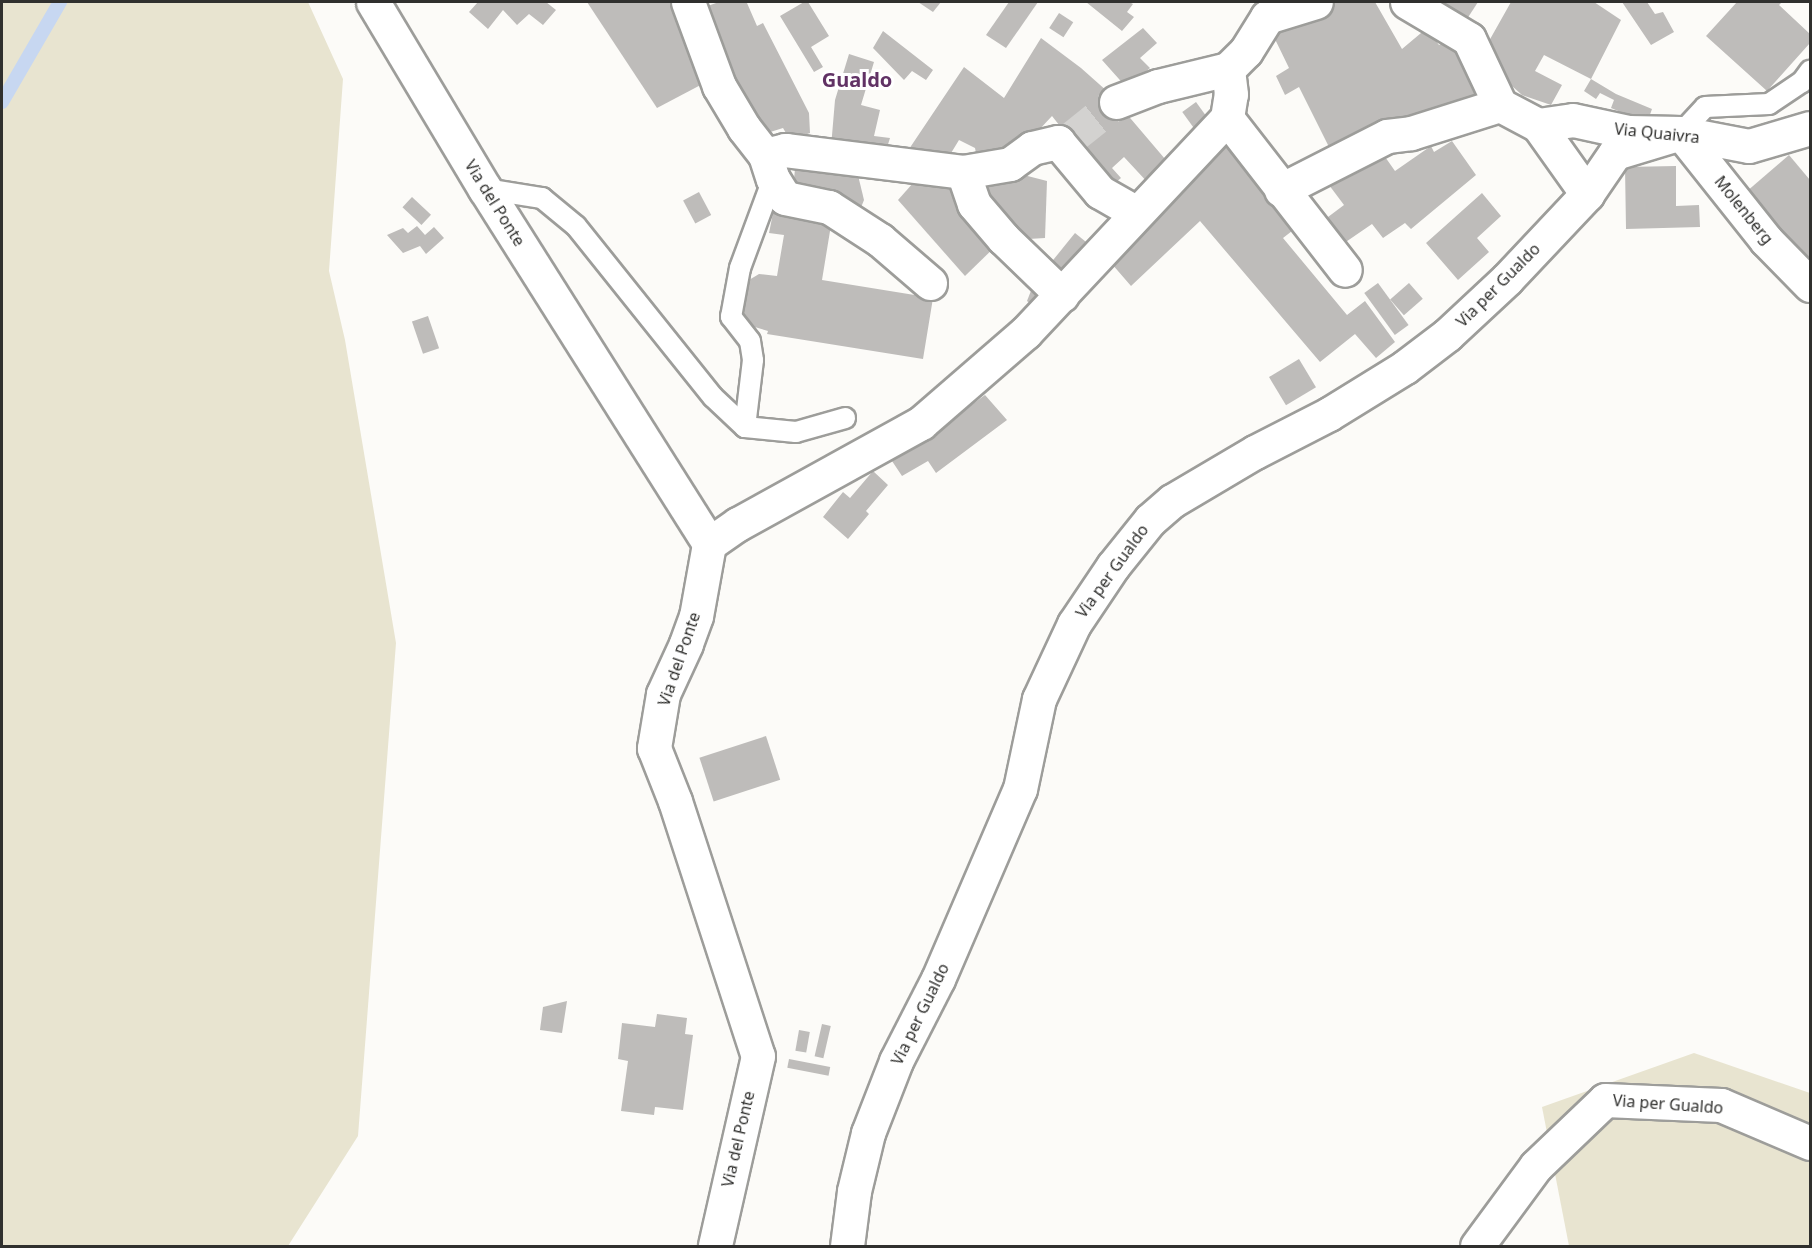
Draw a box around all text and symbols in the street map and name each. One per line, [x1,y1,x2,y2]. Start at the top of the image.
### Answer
district label: Gualdo [822,67,892,91]
street label: Via Quaivra [1613,119,1701,147]
street label: Via del Ponte [461,156,529,250]
street label: Molenberg [1711,172,1777,248]
street label: Via per Gualdo [1452,239,1544,331]
street label: Via per Gualdo [1072,521,1152,621]
street label: Via del Ponte [654,610,704,708]
street label: Via per Gualdo [887,960,953,1068]
street label: Via del Ponte [718,1089,758,1189]
street label: Via per Gualdo [1612,1091,1724,1117]

